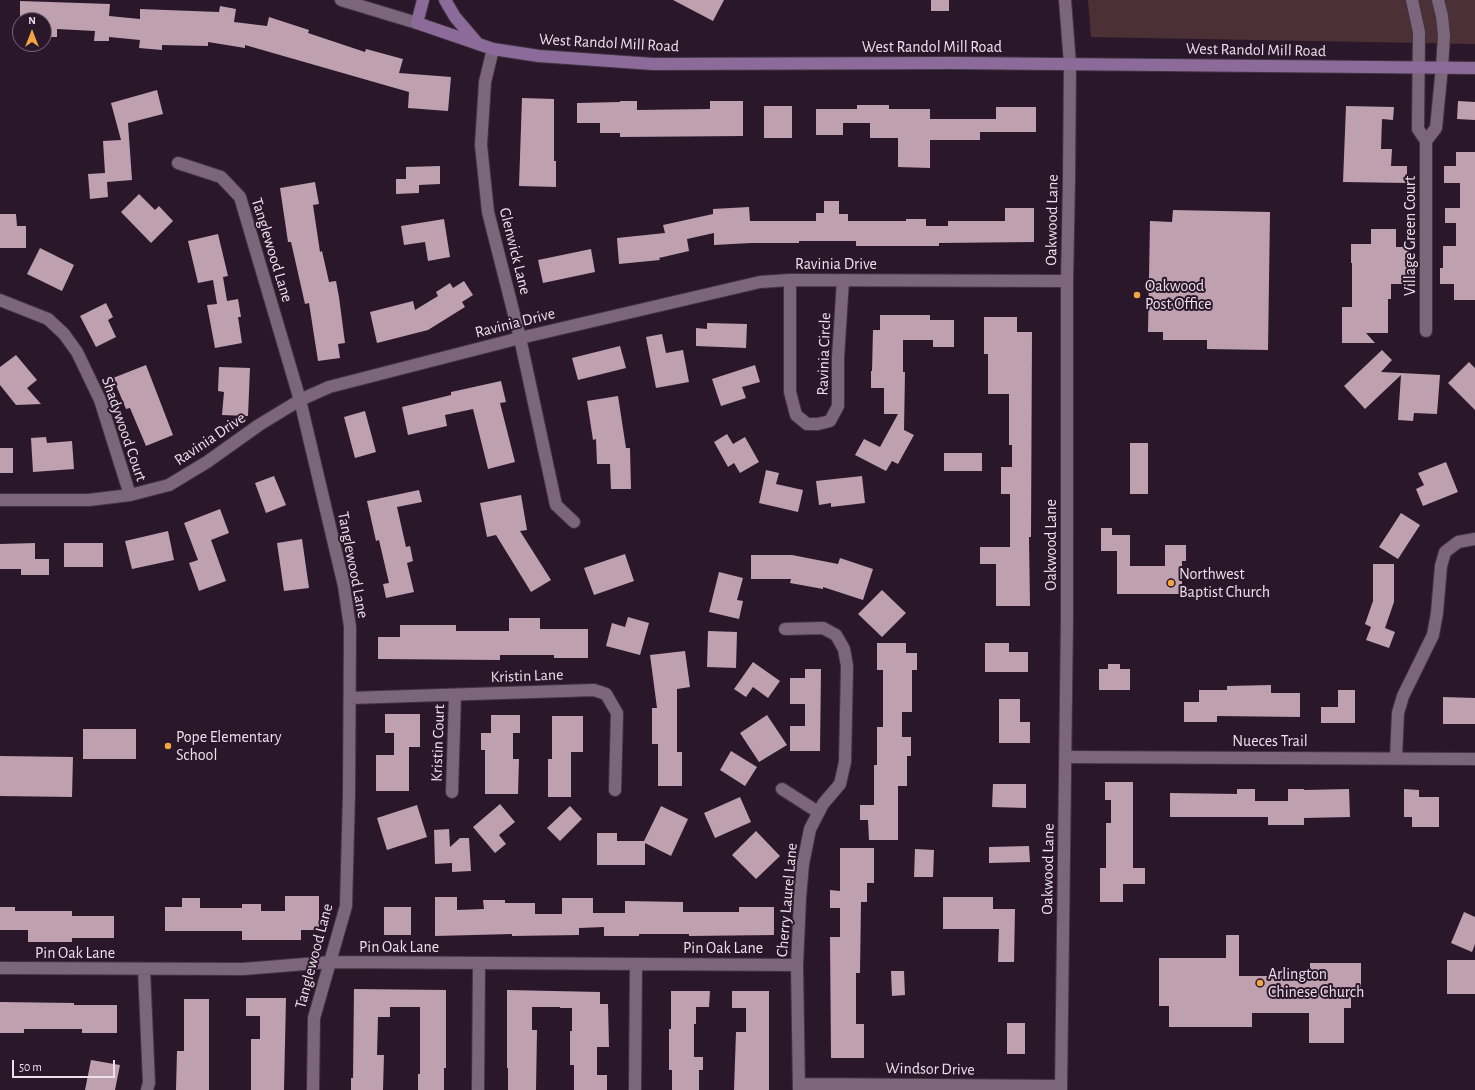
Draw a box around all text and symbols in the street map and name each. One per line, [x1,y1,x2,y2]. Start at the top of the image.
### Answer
north arrow [12,12,52,52]
text: N [28,15,36,26]
street label: West Randol Mill Road [538,30,680,56]
street label: West Randol Mill Road [862,37,1002,57]
street label: West Randol Mill Road [1186,39,1326,61]
street label: Oakwood Lane [1042,174,1062,266]
street label: Village Green Court [1400,176,1420,296]
street label: Tanglewood Lane [247,195,297,305]
street label: Glenwick Lane [495,206,535,296]
street label: Ravinia Drive [795,254,877,274]
place label: Oakwood Post Office [1145,276,1212,314]
marker: Oakwood Post Office [1132,290,1142,300]
street label: Ravinia Drive [473,304,557,342]
street label: Ravinia Circle [813,312,835,396]
street label: Shadywood Court [97,374,151,484]
street label: Ravinia Drive [171,408,249,470]
street label: Oakwood Lane [1041,499,1061,591]
street label: Tanglewood Lane [333,510,373,620]
place label: Northwest Baptist Church [1179,564,1270,602]
marker: Northwest Baptist Church [1166,578,1176,588]
street label: Kristin Lane [490,665,564,687]
street label: Kristin Court [427,704,449,782]
place label: Pope Elementary School [176,727,282,765]
street label: Nueces Trail [1232,731,1308,751]
marker: Pope Elementary School [163,741,173,751]
street label: Oakwood Lane [1038,823,1058,915]
street label: Cherry Laurel Lane [772,842,802,958]
street label: Tanglewood Lane [291,901,337,1011]
street label: Pin Oak Lane [359,937,439,957]
street label: Pin Oak Lane [683,938,763,958]
street label: Pin Oak Lane [35,943,115,963]
place label: Arlington Chinese Church [1268,964,1364,1002]
marker: Arlington Chinese Church [1255,978,1265,988]
scale bar [14,1052,117,1078]
street label: Windsor Drive [885,1059,975,1079]
text: 50 m [19,1061,42,1073]

